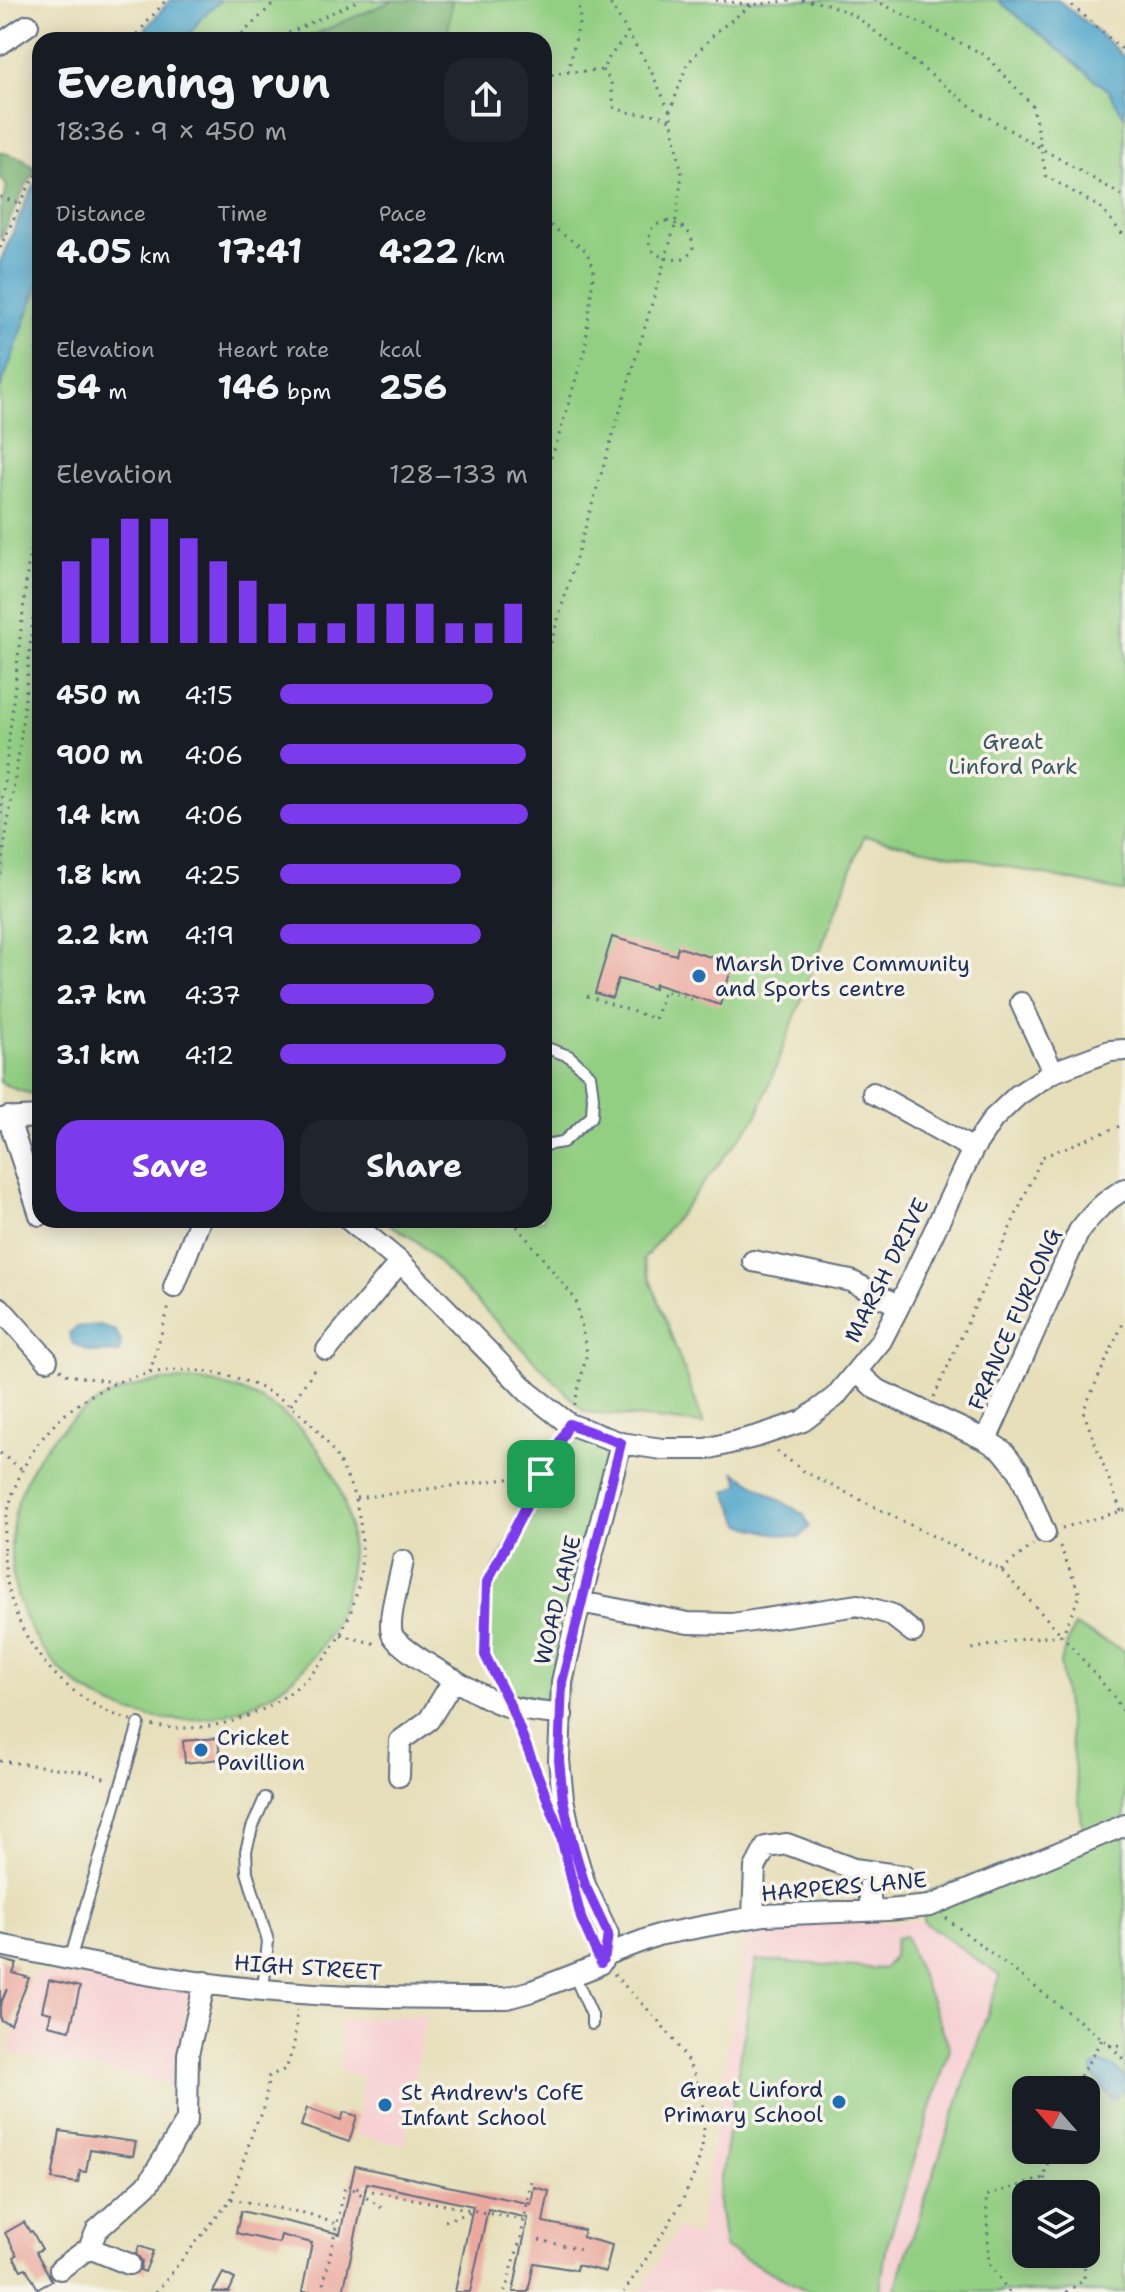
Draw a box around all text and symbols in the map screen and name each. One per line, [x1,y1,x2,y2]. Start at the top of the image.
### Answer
text: Evening run [56,53,330,112]
button: share [444,58,528,142]
text: 18:36 · 9 × 450 m [56,113,287,148]
text: Distance [56,199,146,228]
text: Time [217,199,268,228]
text: Pace [379,199,427,228]
text: 4.05 [56,228,132,274]
text: 17:41 [217,228,303,274]
text: 4:22 [379,228,458,274]
text: km [132,241,170,270]
text: /km [458,241,505,270]
text: Elevation [56,335,154,364]
text: Heart rate [217,335,329,364]
text: kcal [379,335,421,364]
text: 54 [56,364,101,410]
text: 146 [217,364,280,410]
text: 256 [379,364,447,410]
text: m [101,377,127,406]
text: bpm [280,377,331,406]
text: Elevation [56,456,172,491]
text: 128–133 m [389,456,528,491]
text: 450 m [56,677,140,712]
text: 4:15 [184,677,233,712]
park label: Great Linford Park [948,727,1078,781]
text: 900 m [56,737,143,772]
text: 4:06 [184,737,243,772]
text: 1.4 km [56,797,140,832]
text: 4:06 [184,797,243,832]
text: 1.8 km [56,857,141,892]
text: 4:25 [184,857,241,892]
text: 2.2 km [56,917,149,952]
text: 4:19 [184,917,235,952]
place label: Marsh Drive Community and Sports centre [715,949,970,1003]
marker: Marsh Drive Community and Sports centre [690,967,708,985]
text: 2.7 km [56,977,146,1012]
text: 4:37 [184,977,241,1012]
text: 3.1 km [56,1037,140,1072]
text: 4:12 [184,1037,234,1072]
button: Save [56,1120,284,1212]
button: Share [300,1120,528,1212]
street label: MARSH DRIVE [838,1193,935,1347]
street label: FRANCE FURLONG [961,1223,1068,1415]
pin [507,1440,575,1508]
icon: arrive [519,1452,563,1496]
street label: WOAD LANE [527,1532,588,1668]
place label: Cricket Pavillion [217,1723,305,1777]
marker: Cricket Pavillion [192,1741,210,1759]
street label: HARPERS LANE [760,1865,928,1908]
street label: HIGH STREET [233,1948,383,1987]
place label: Great Linford Primary School [664,2075,823,2129]
north arrow [1012,2076,1100,2164]
map controls [1012,2076,1100,2268]
place label: St Andrew's CofE Infant School [401,2078,584,2132]
marker: Great Linford Primary School [830,2093,848,2111]
marker: St Andrew's CofE Infant School [376,2096,394,2114]
button: layers [1012,2180,1100,2268]

